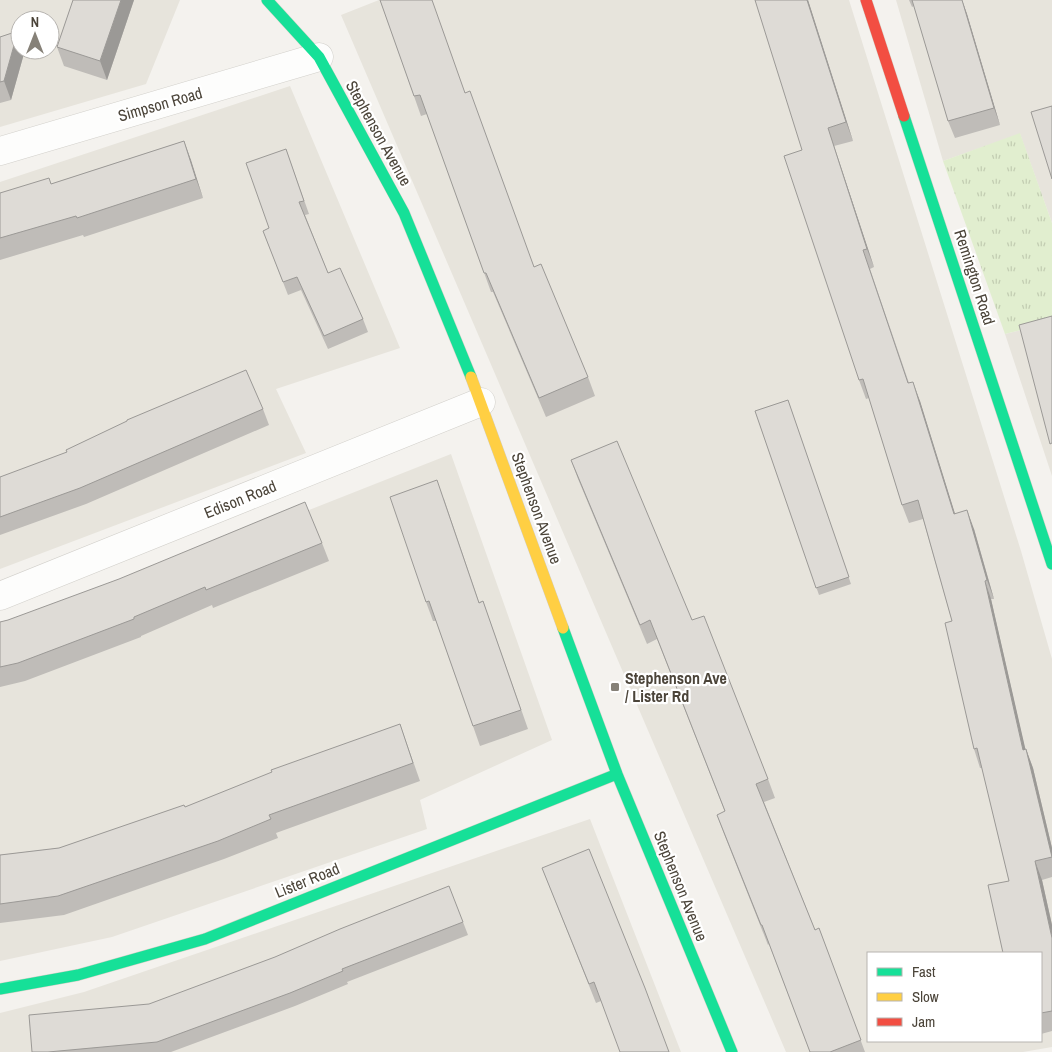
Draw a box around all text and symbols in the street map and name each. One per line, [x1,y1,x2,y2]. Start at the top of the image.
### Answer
north arrow [10,10,60,60]
text: N [31,13,39,31]
street label: Stephenson Avenue [341,76,417,190]
street label: Simpson Road [115,81,205,127]
street label: Remington Road [949,226,1001,328]
street label: Stephenson Avenue [507,449,567,567]
street label: Edison Road [201,475,279,523]
place label: Stephenson Ave / Lister Rd [625,667,727,707]
marker: Stephenson Ave / Lister Rd [609,681,621,693]
street label: Stephenson Avenue [649,828,713,944]
street label: Lister Road [271,857,343,903]
legend [867,952,1042,1042]
text: Fast [912,961,936,982]
text: Slow [912,986,939,1007]
text: Jam [912,1011,935,1032]

